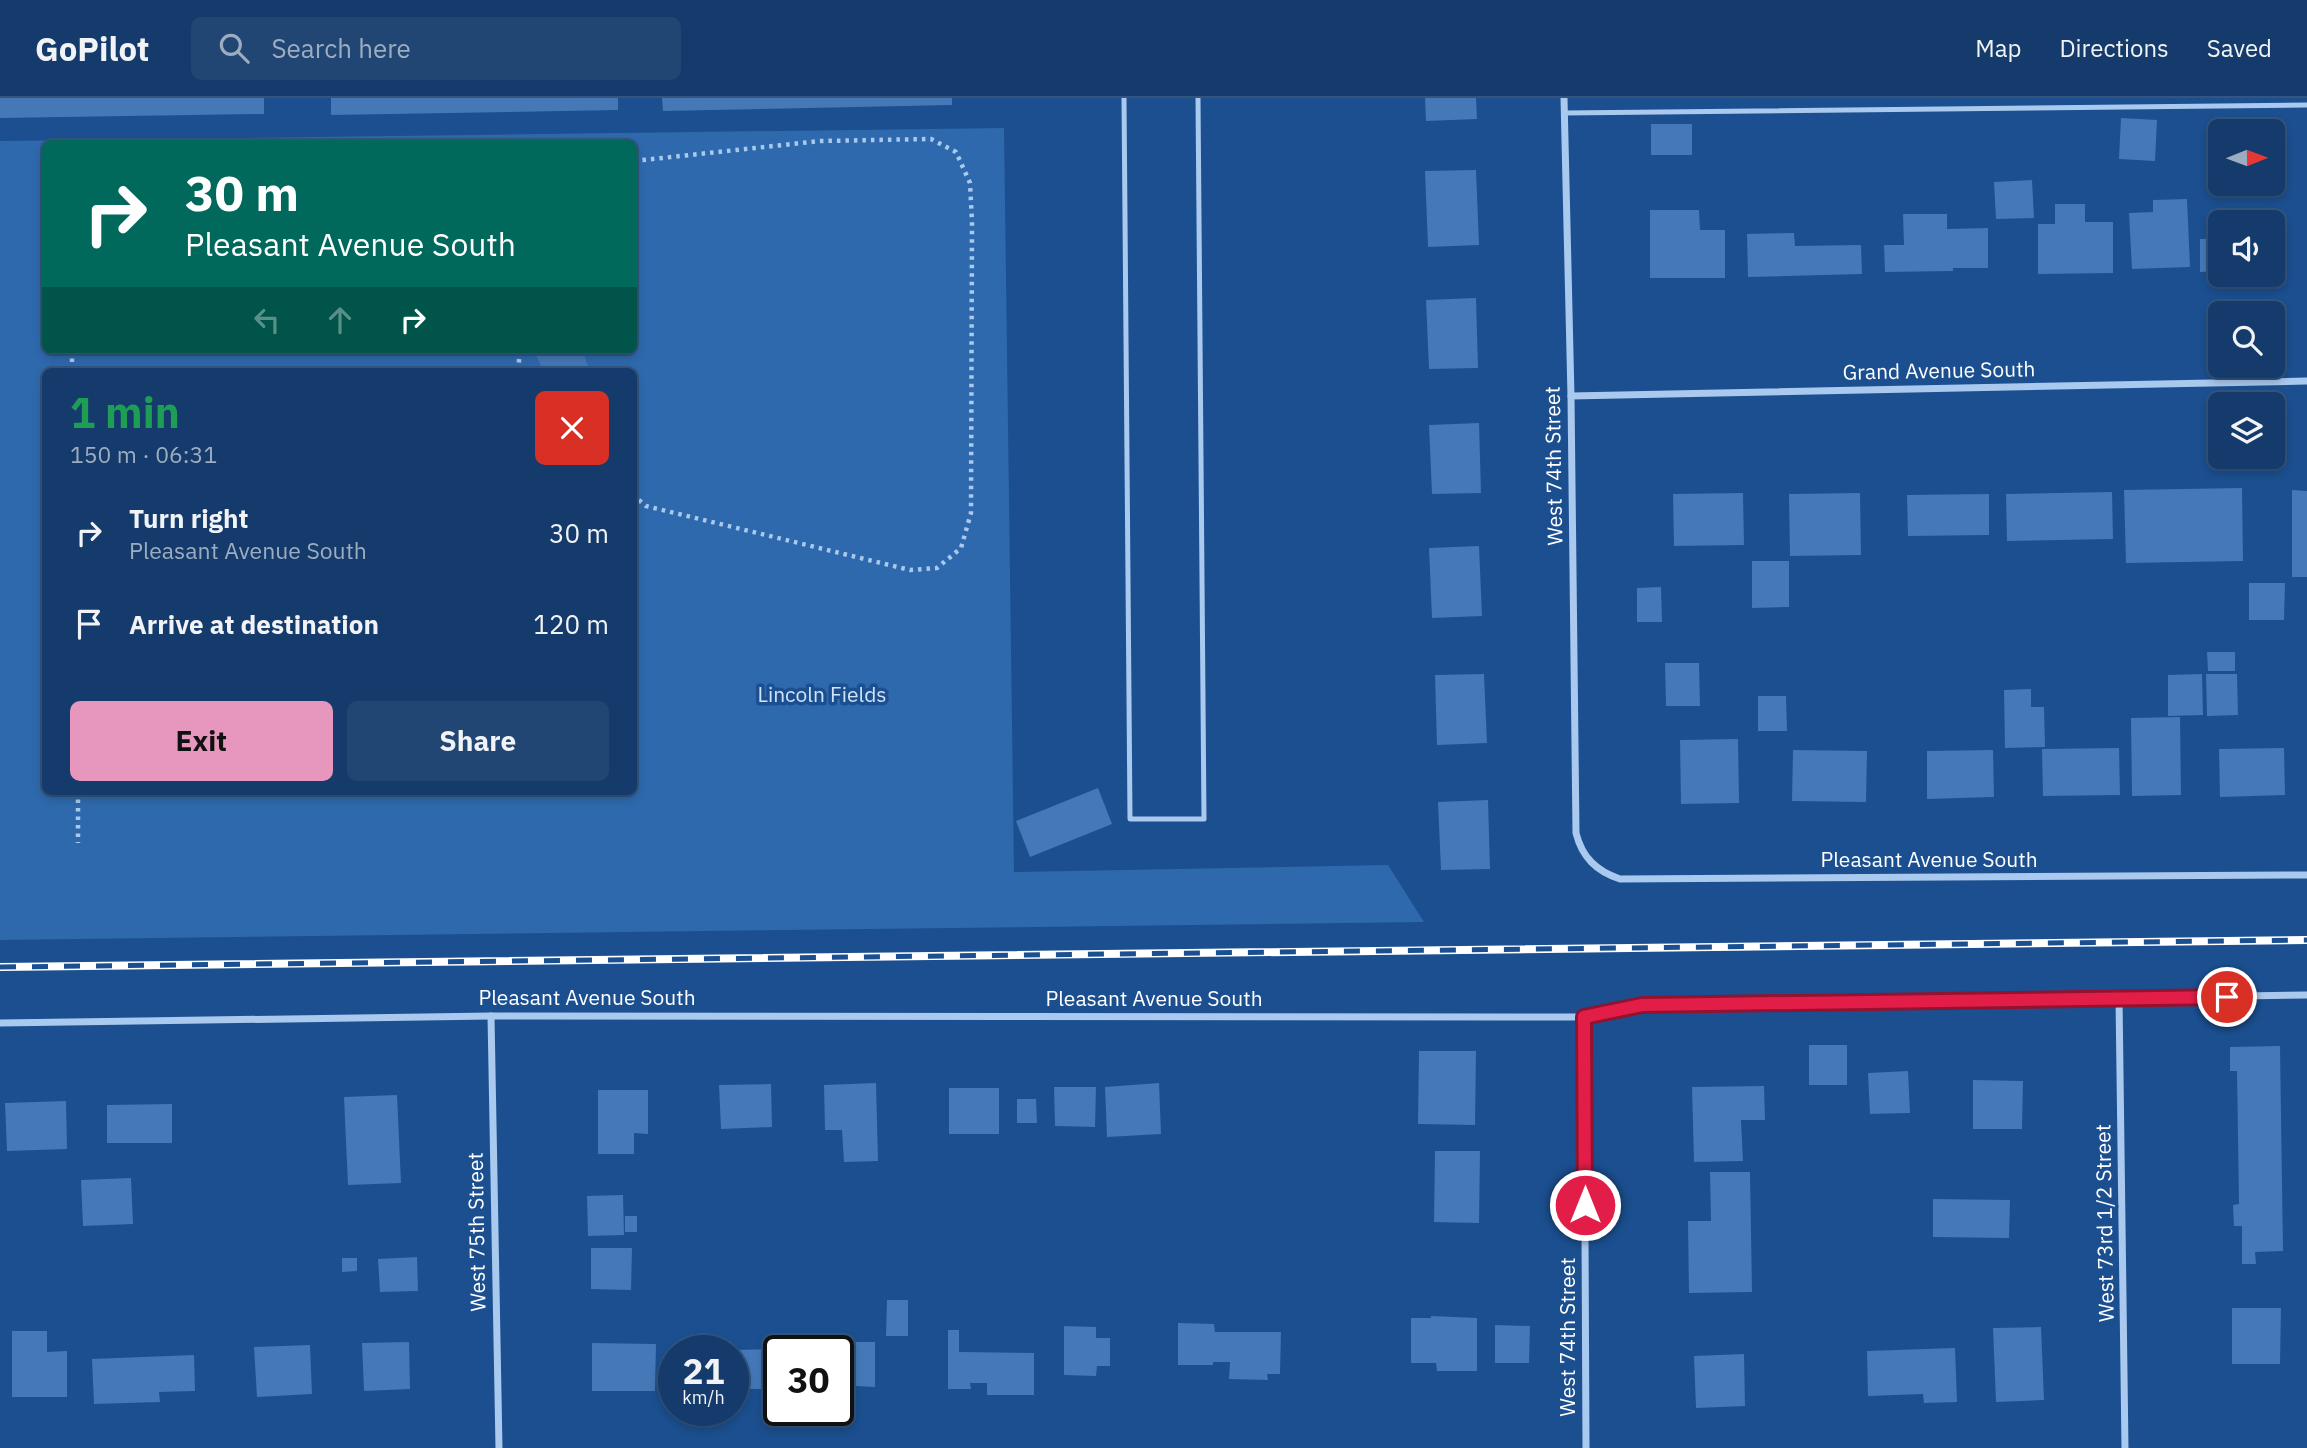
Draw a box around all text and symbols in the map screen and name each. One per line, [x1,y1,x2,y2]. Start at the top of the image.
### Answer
search box [191,17,681,80]
text: GoPilot [35,27,149,70]
icon: search [215,29,253,67]
text: Search here [271,31,411,65]
text: Map [1975,32,2021,64]
text: Directions [2059,32,2169,64]
text: Saved [2207,32,2272,64]
north arrow [2208,119,2286,196]
map controls [2208,119,2285,469]
text: 30 m [185,161,299,224]
icon: right [70,168,161,259]
button: sound [2208,210,2285,287]
text: Pleasant Avenue South [185,223,516,265]
icon: left [248,301,286,339]
icon: ahead [321,301,359,339]
icon: right [394,301,432,339]
button: search [2208,301,2285,378]
street label: Grand Avenue South [1842,354,2036,386]
text: 1 min [70,385,180,440]
street label: West 74th Street [1538,386,1568,546]
button: close [535,391,609,465]
button: layers [2208,392,2285,469]
text: 150 m · 06:31 [70,439,217,469]
text: Turn right [129,501,248,535]
icon: right [70,514,108,552]
text: 30 m [549,516,609,550]
text: Pleasant Avenue South [129,535,367,565]
icon: arrive [70,605,108,643]
text: Arrive at destination [129,607,379,641]
text: 120 m [533,607,609,641]
park label: Lincoln Fields [757,680,887,708]
button: Exit [70,701,333,781]
button: Share [347,701,609,781]
street label: Pleasant Avenue South [1820,845,2038,873]
pin [2197,967,2257,1027]
icon: arrive [2208,978,2246,1016]
street label: Pleasant Avenue South [478,983,696,1011]
street label: Pleasant Avenue South [1045,984,1263,1012]
street label: West 73rd 1/2 Street [2088,1124,2120,1322]
street label: West 75th Street [461,1152,491,1312]
position arrow [1548,1168,1622,1242]
street label: West 74th Street [1553,1257,1581,1417]
speed limit sign: 30 [763,1335,854,1426]
text: 21 [682,1348,725,1394]
text: km/h [682,1386,725,1409]

